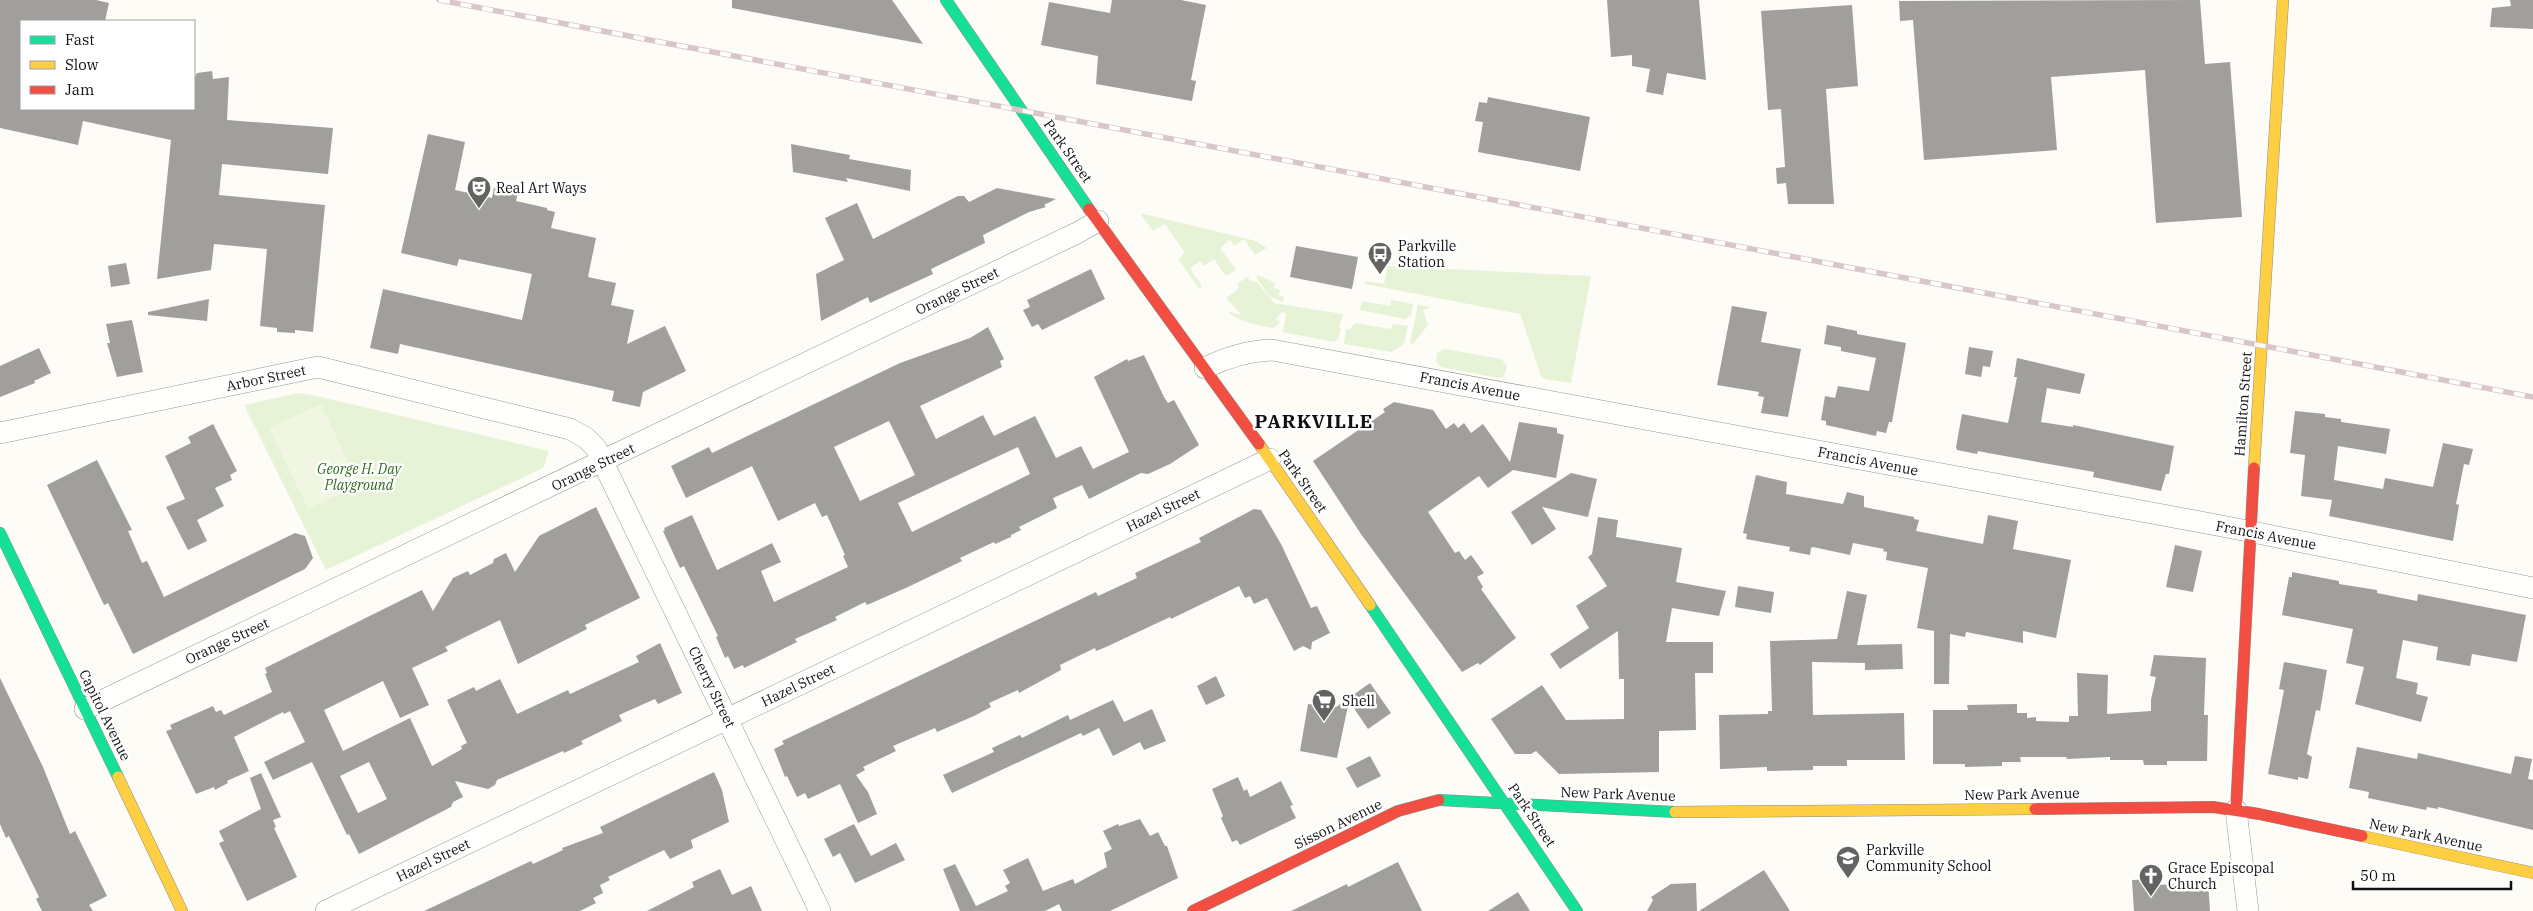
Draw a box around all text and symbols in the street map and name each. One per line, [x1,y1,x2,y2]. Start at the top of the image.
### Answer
legend [20,20,195,110]
text: Fast [65,30,95,49]
text: Slow [65,55,99,74]
text: Jam [65,80,94,99]
street label: Park Street [1040,116,1096,186]
theatre icon: Real Art Ways [466,175,492,209]
place label: Real Art Ways [496,179,587,197]
place label: Parkville Station [1398,237,1456,271]
bus stop icon: Parkville Station [1367,241,1393,275]
street label: Orange Street [912,263,1002,319]
street label: Hamilton Street [2230,351,2256,457]
street label: Arbor Street [225,361,308,395]
street label: Francis Avenue [1418,367,1522,405]
district label: PARKVILLE [1255,409,1373,433]
street label: Orange Street [548,439,638,495]
street label: Francis Avenue [1816,442,1920,480]
street label: Park Street [1275,446,1331,516]
park label: George H. Day Playground [317,460,403,494]
street label: Hazel Street [1123,484,1203,536]
street label: Francis Avenue [2214,516,2318,554]
street label: Orange Street [182,614,272,668]
street label: Cherry Street [685,643,739,731]
street label: Hazel Street [758,659,838,711]
street label: Capitol Avenue [75,667,135,763]
supermarket icon: Shell [1311,688,1337,722]
place label: Shell [1342,692,1375,710]
street label: Park Street [1504,780,1560,850]
street label: New Park Avenue [1560,783,1676,805]
street label: New Park Avenue [1964,784,2080,804]
street label: Sisson Avenue [1291,795,1385,853]
street label: New Park Avenue [2368,814,2484,856]
street label: Hazel Street [393,834,473,886]
place label: Parkville Community School [1866,841,1992,875]
school or university icon: Parkville Community School [1835,845,1861,879]
scale bar [2353,858,2510,890]
place label: Grace Episcopal Church [2168,859,2274,893]
church icon: Grace Episcopal Church [2138,863,2164,897]
text: 50 m [2360,866,2396,885]

